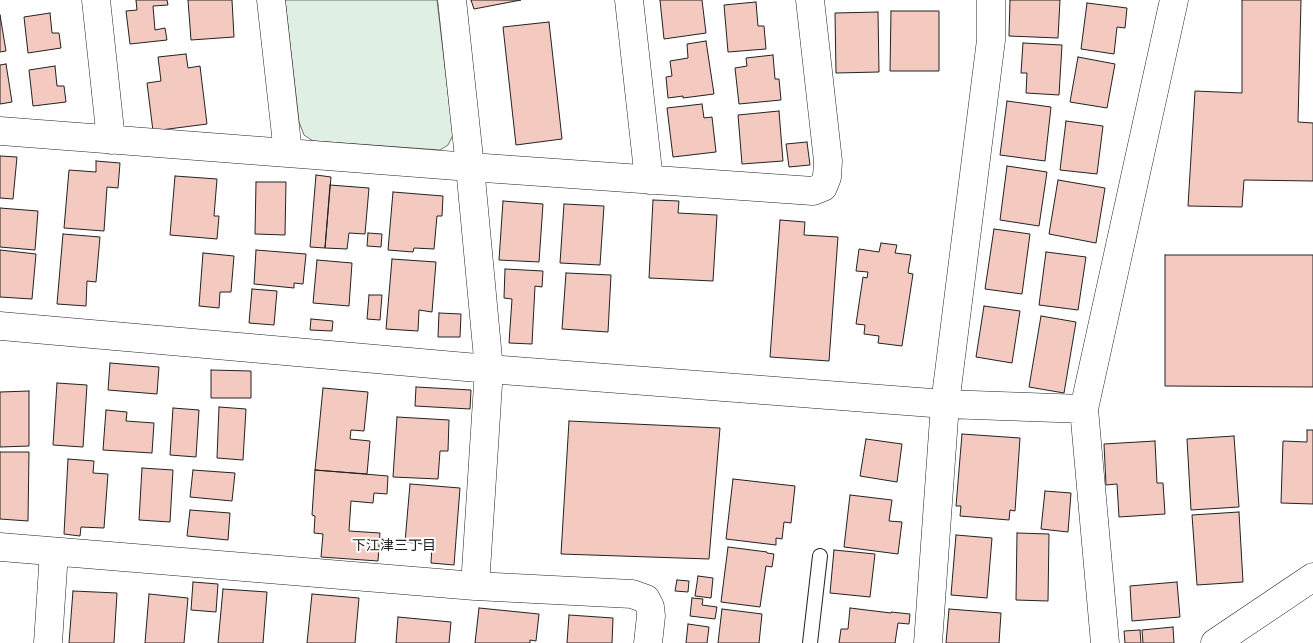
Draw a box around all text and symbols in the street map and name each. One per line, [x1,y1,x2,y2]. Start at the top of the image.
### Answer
district label: 下江津三丁目 [352,538,436,554]

